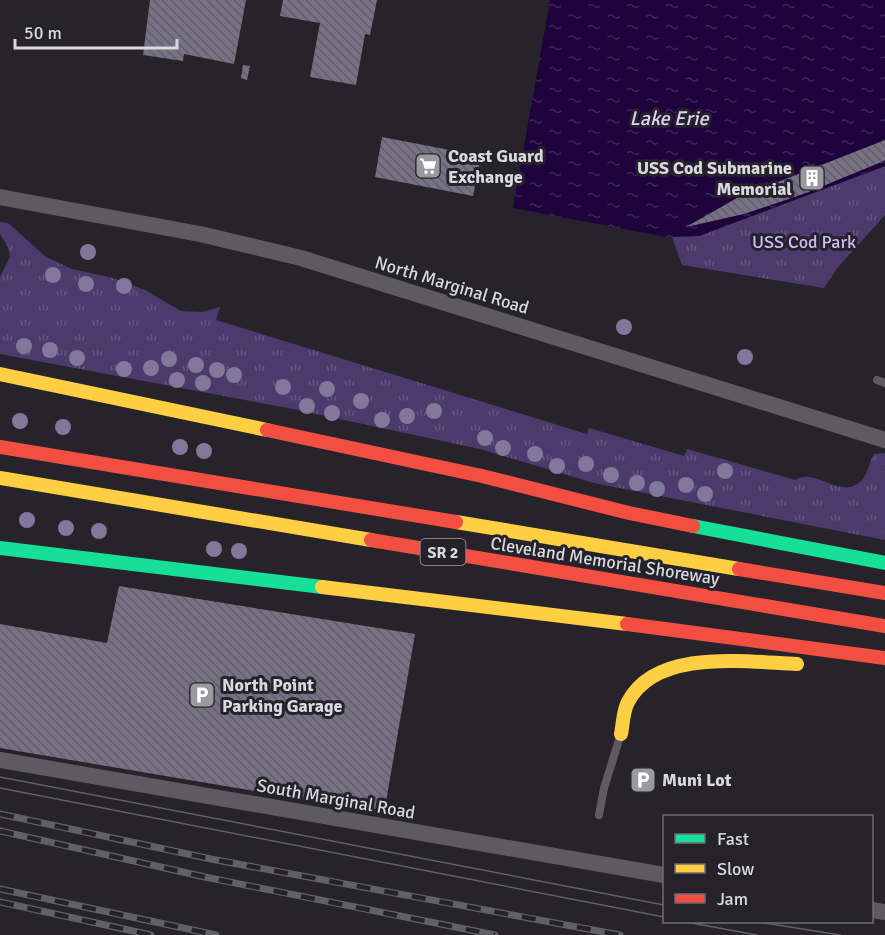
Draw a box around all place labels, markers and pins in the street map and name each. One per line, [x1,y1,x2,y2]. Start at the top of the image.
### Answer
place label: Coast Guard Exchange [448,145,544,188]
supermarket icon: Coast Guard Exchange [413,151,443,181]
place label: USS Cod Submarine Memorial [637,157,792,200]
building icon: USS Cod Submarine Memorial [797,163,827,193]
place label: North Point Parking Garage [222,674,343,717]
parking icon: North Point Parking Garage [187,680,217,710]
parking icon: Muni Lot [628,765,658,795]
place label: Muni Lot [662,769,732,791]

